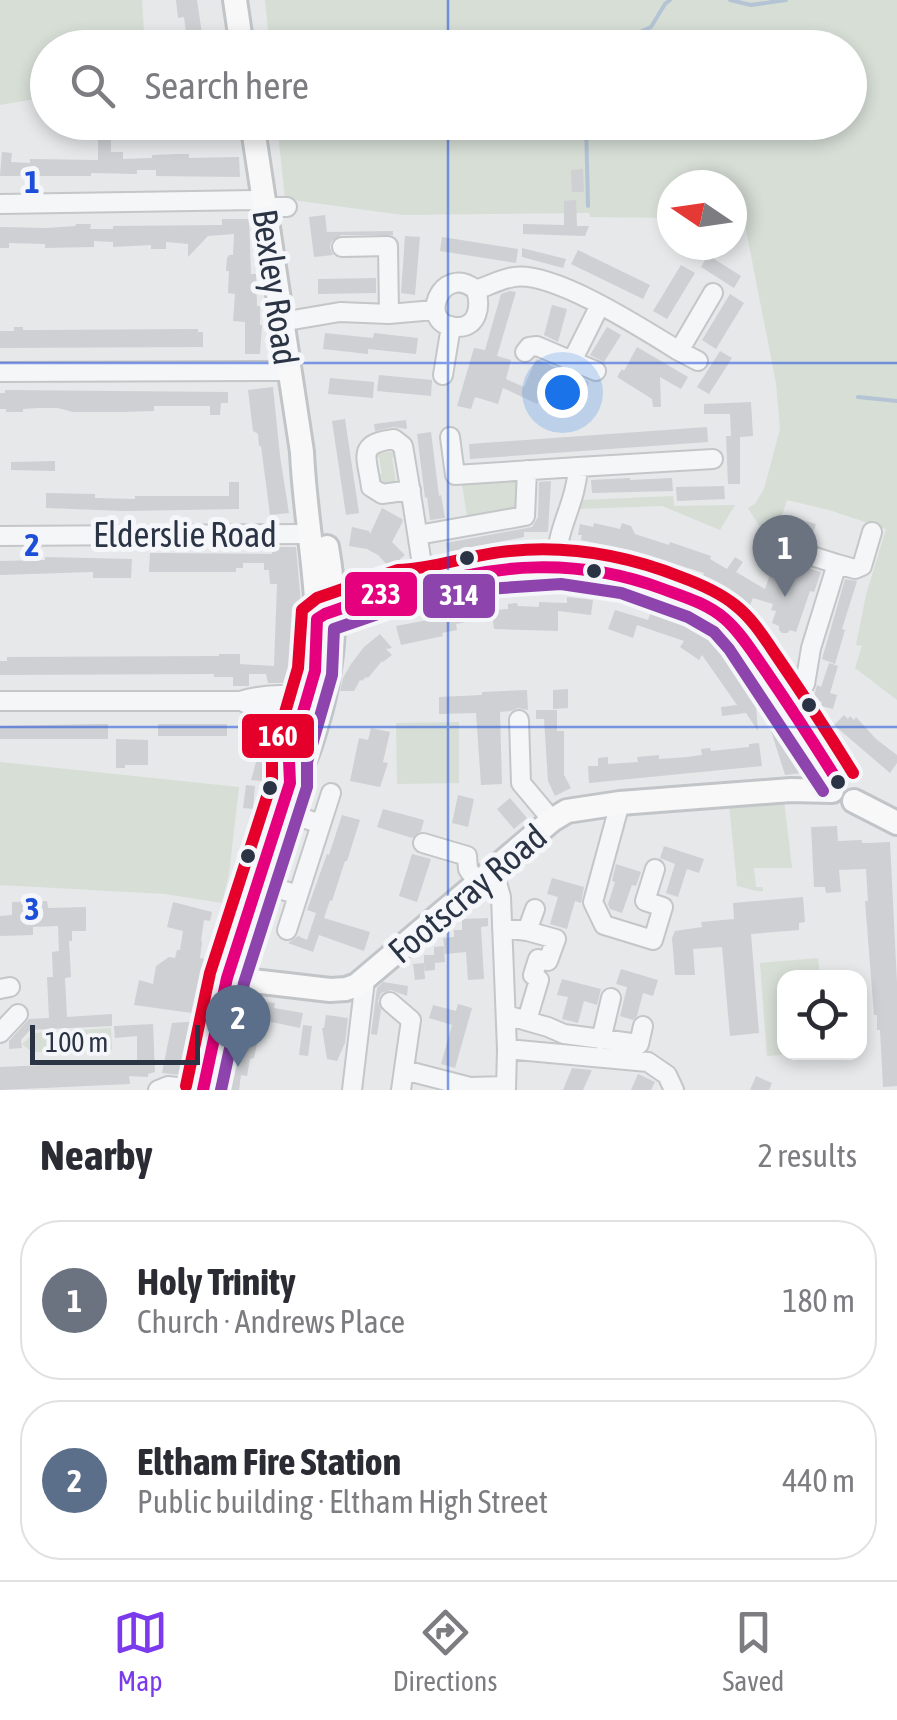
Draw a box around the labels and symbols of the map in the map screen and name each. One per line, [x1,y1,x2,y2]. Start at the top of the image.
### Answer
text: 1 [24,163,40,200]
north arrow [657,170,747,260]
street label: Bexley Road [245,207,307,367]
your location [537,367,588,418]
street label: Elderslie Road [93,514,277,554]
pin: 1 [752,514,818,597]
text: 2 [24,526,40,563]
unlabelled marker [457,548,477,568]
unlabelled marker [584,561,604,581]
line badge: 233 [343,570,419,618]
line badge: 314 [421,572,497,620]
text: 233 [361,578,401,610]
text: 314 [439,579,479,611]
unlabelled marker [799,695,819,715]
line badge: 160 [240,712,316,760]
text: 160 [258,720,298,752]
unlabelled marker [828,772,848,792]
unlabelled marker [260,778,280,798]
street label: Footscray Road [380,815,554,971]
unlabelled marker [238,846,258,866]
text: 3 [24,890,40,927]
pin: 2 [206,984,270,1067]
scale bar [30,1020,200,1064]

